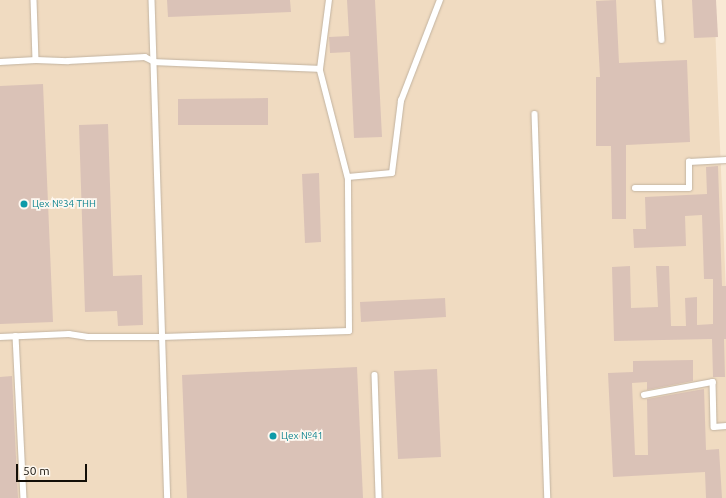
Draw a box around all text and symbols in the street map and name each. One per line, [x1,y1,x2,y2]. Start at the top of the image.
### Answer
place label: Цех №34 ТНН [32,198,96,210]
marker: Цех №34 ТНН [19,199,29,209]
place label: Цех №41 [281,430,323,442]
marker: Цех №41 [268,431,278,441]
scale bar [18,456,89,482]
text: 50 m [23,464,50,477]

